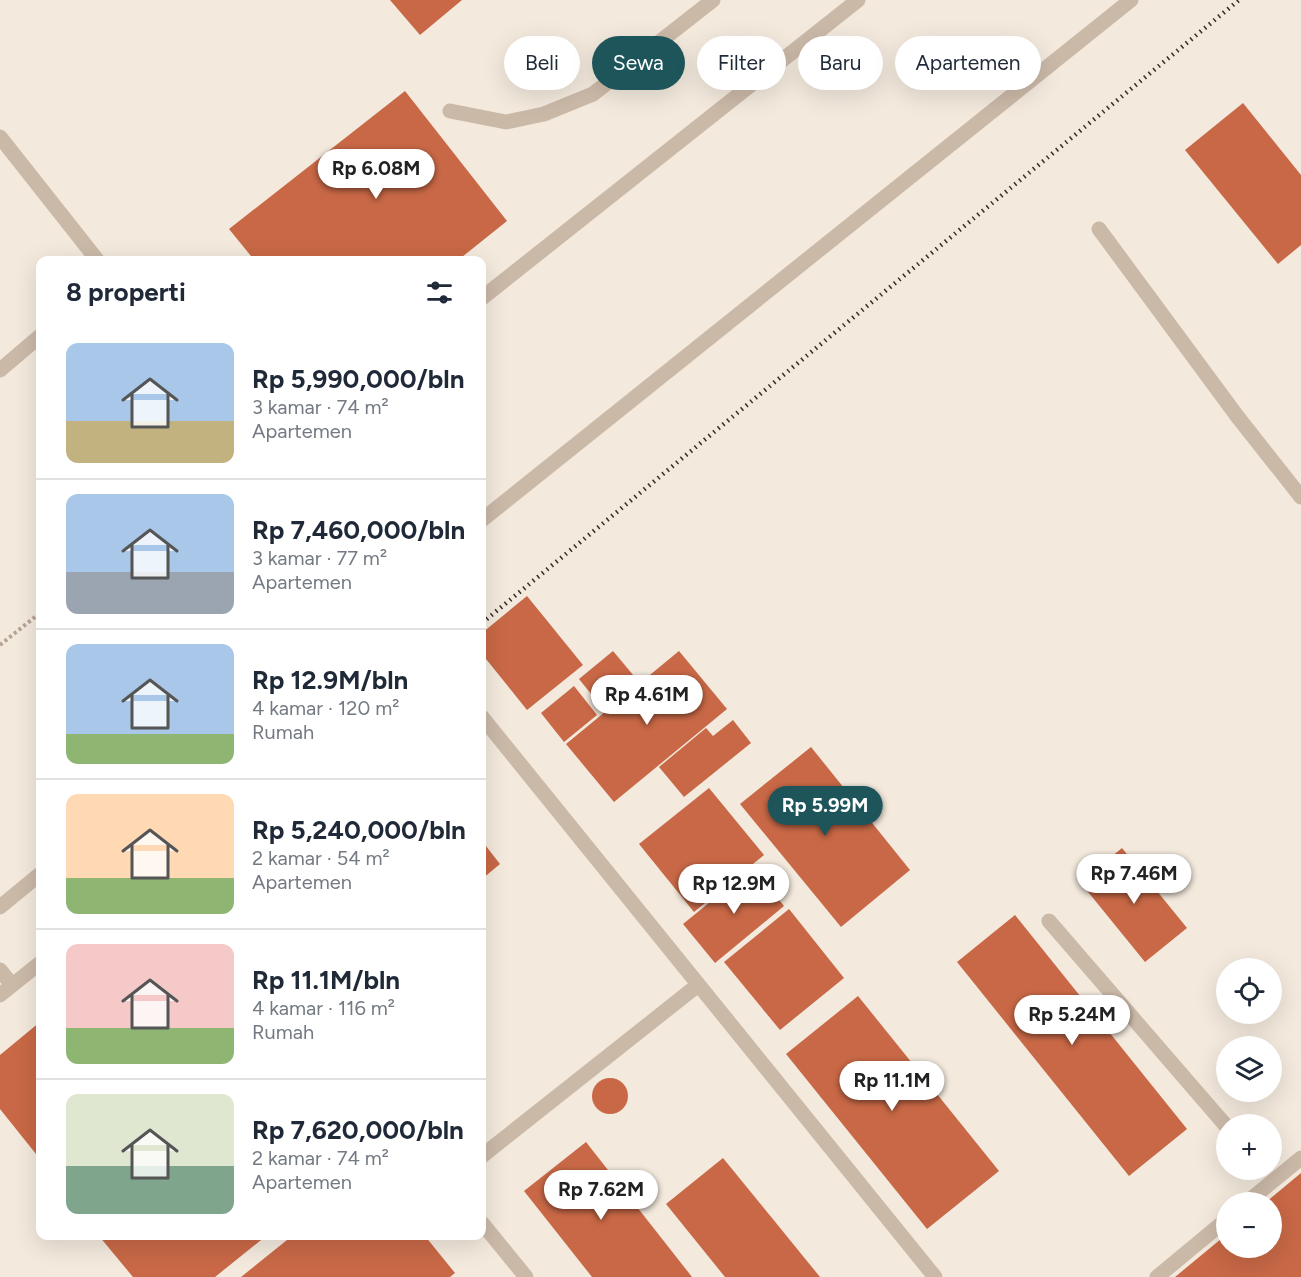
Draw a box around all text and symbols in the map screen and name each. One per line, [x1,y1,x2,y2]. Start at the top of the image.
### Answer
chip: Beli [504,36,580,90]
chip: Sewa [592,36,685,90]
chip: Filter [697,36,786,90]
chip: Baru [798,36,883,90]
chip: Apartemen [895,36,1041,90]
pin: Rp 6.08M [314,149,438,200]
text: Rp 6.08M [332,156,420,180]
text: 8 properti [66,276,186,308]
icon: filters [423,276,456,309]
text: Rp 5,990,000/bln [252,363,465,395]
icon: home [114,367,186,439]
text: 3 kamar · 74 m² [252,395,389,419]
text: Apartemen [252,419,352,443]
text: Rp 7,460,000/bln [252,514,465,546]
icon: home [114,518,186,590]
text: 3 kamar · 77 m² [252,546,387,570]
text: Apartemen [252,570,352,594]
text: Rp 12.9M/bln [252,664,408,696]
icon: home [114,668,186,740]
pin: Rp 4.61M [585,675,709,726]
text: Rp 4.61M [605,682,689,706]
text: 4 kamar · 120 m² [252,696,399,720]
text: Rumah [252,720,314,744]
pin: Rp 5.99M [763,786,887,837]
text: Rp 5.99M [782,793,868,817]
text: Rp 5,240,000/bln [252,814,466,846]
icon: home [114,818,186,890]
text: 2 kamar · 54 m² [252,846,390,870]
pin: Rp 7.46M [1072,854,1196,905]
text: Rp 7.46M [1090,861,1178,885]
pin: Rp 12.9M [672,864,796,915]
text: Apartemen [252,870,352,894]
text: Rp 12.9M [692,871,776,895]
map controls [1216,958,1282,1258]
button: locate [1216,958,1282,1024]
text: Rp 11.1M/bln [252,964,400,996]
icon: home [114,968,186,1040]
pin: Rp 5.24M [1010,995,1134,1046]
text: 4 kamar · 116 m² [252,996,395,1020]
text: Rp 5.24M [1028,1002,1116,1026]
text: Rumah [252,1020,314,1044]
button: layers [1216,1036,1282,1102]
pin: Rp 11.1M [830,1061,954,1112]
text: Rp 11.1M [853,1068,931,1092]
text: Rp 7,620,000/bln [252,1114,464,1146]
button: + [1216,1114,1282,1180]
icon: home [114,1118,186,1190]
text: 2 kamar · 74 m² [252,1146,389,1170]
text: Apartemen [252,1170,352,1194]
pin: Rp 7.62M [539,1170,663,1221]
text: Rp 7.62M [558,1177,644,1201]
button: − [1216,1192,1282,1258]

